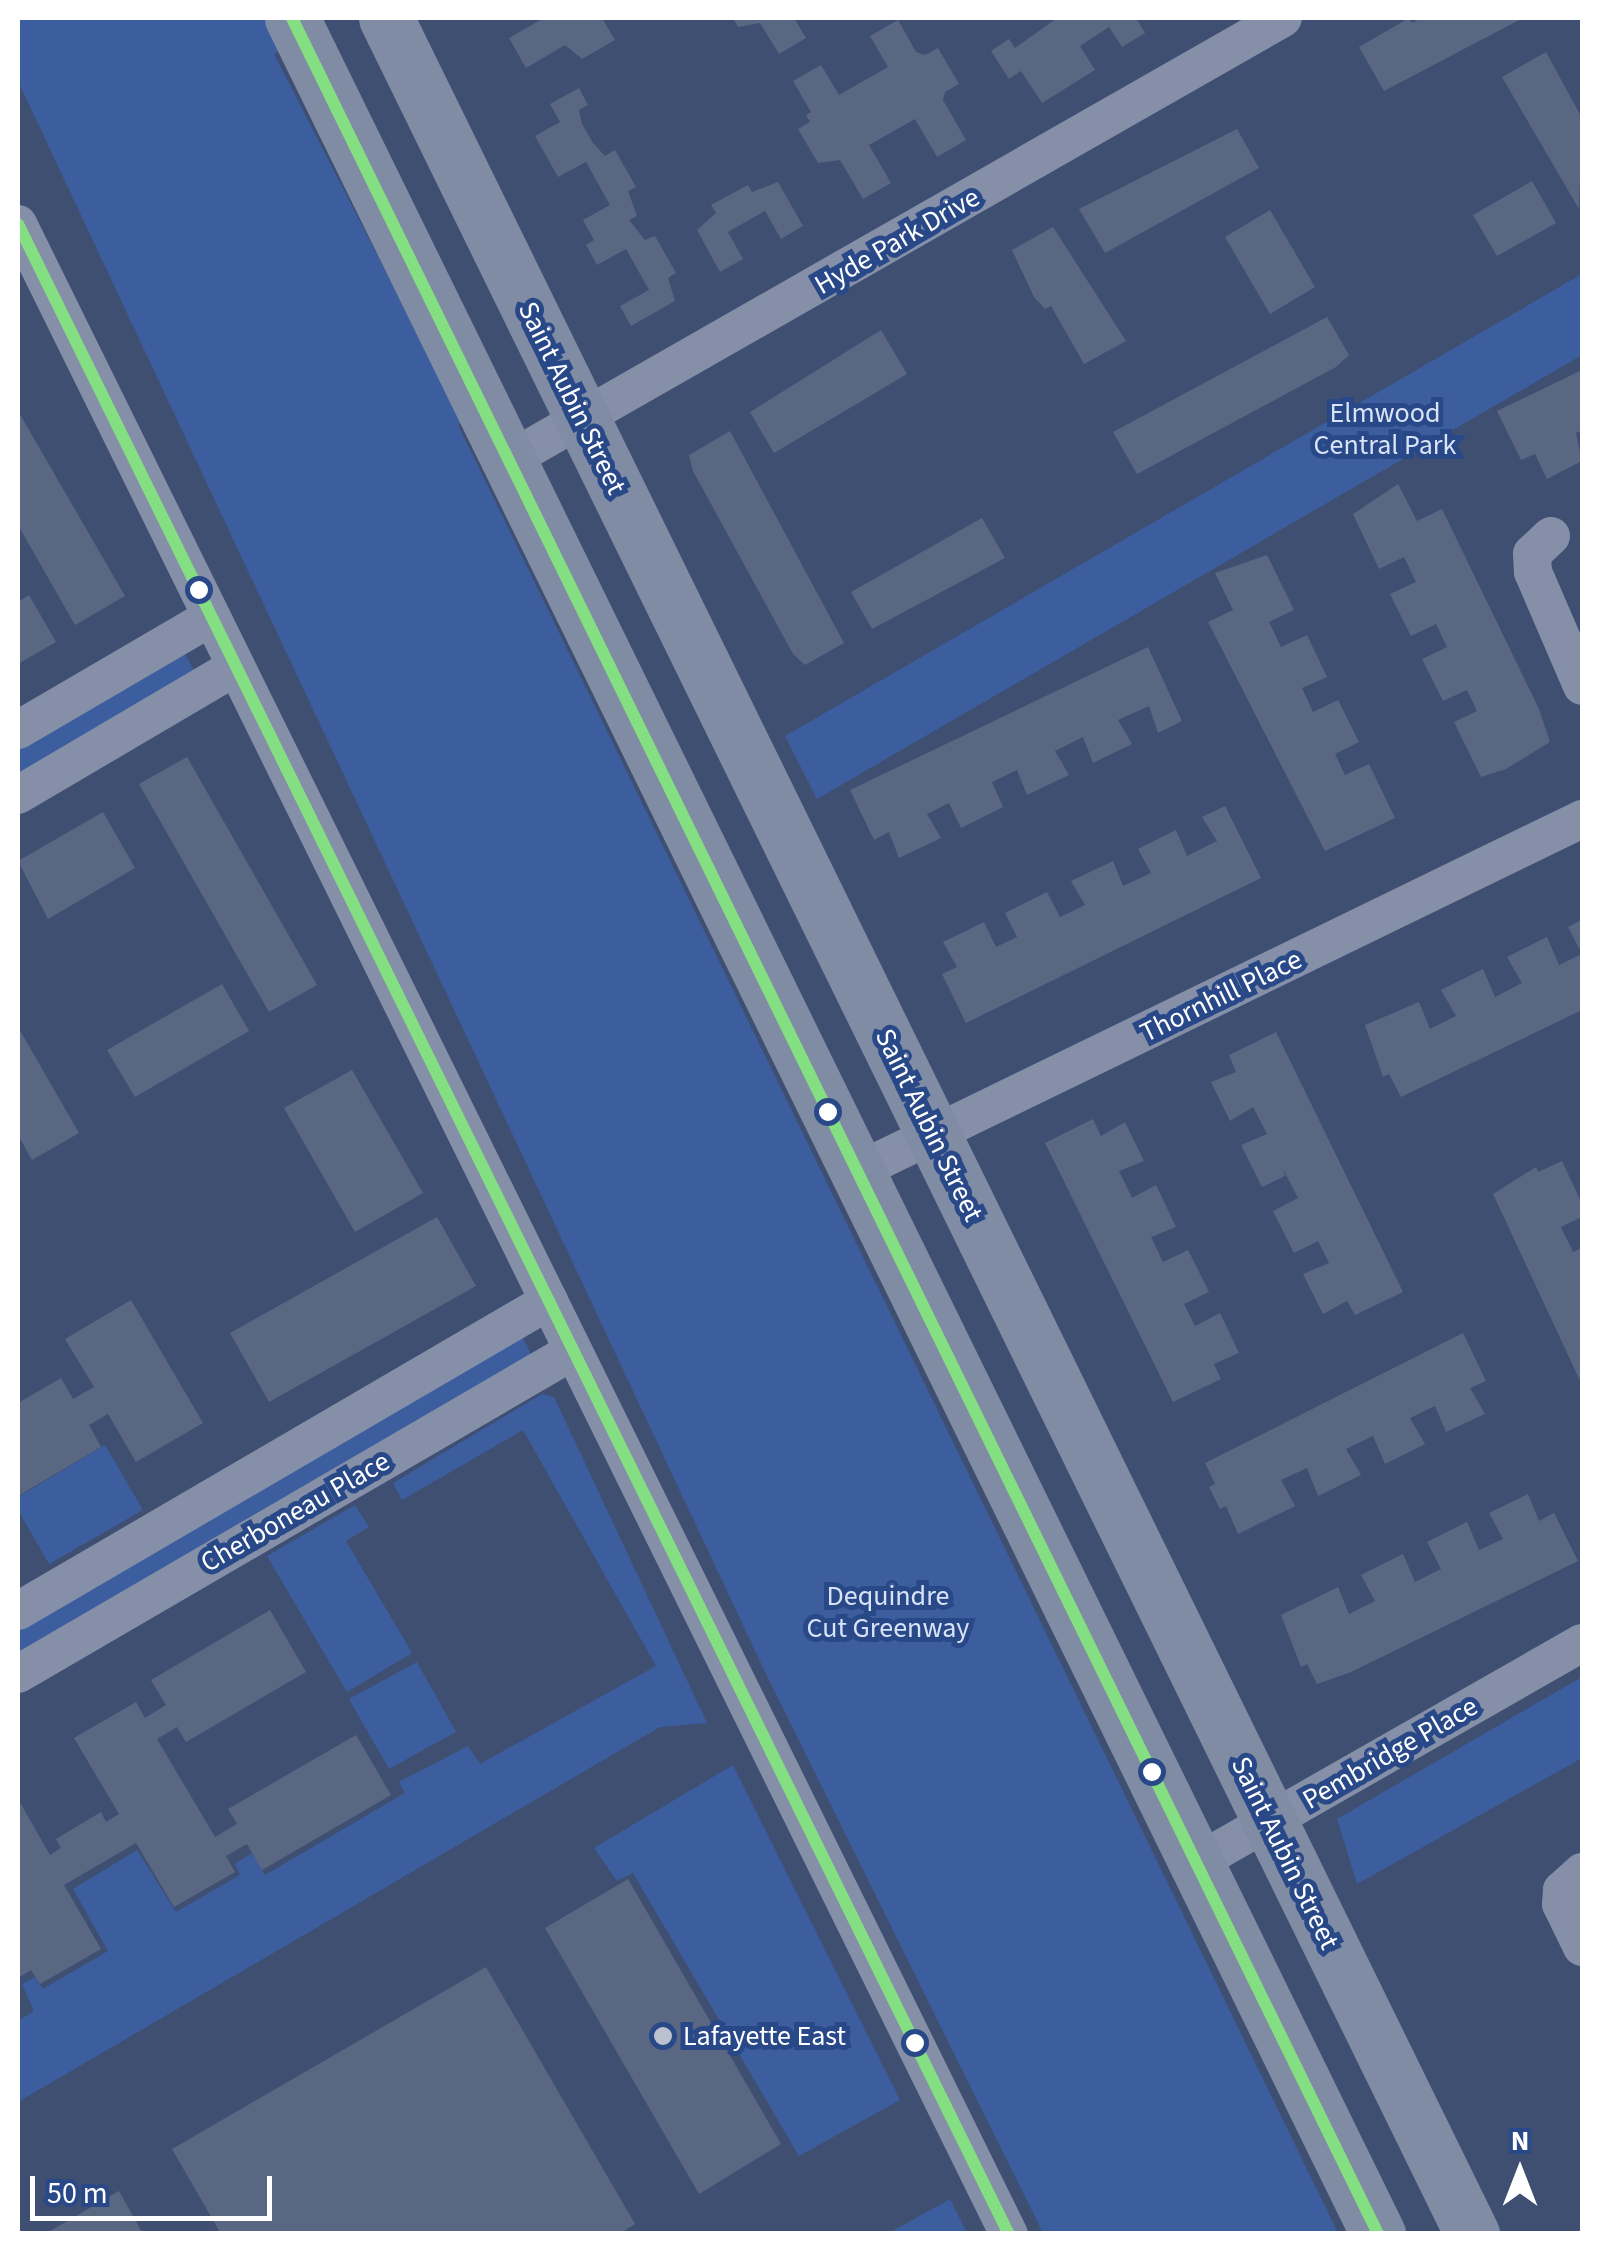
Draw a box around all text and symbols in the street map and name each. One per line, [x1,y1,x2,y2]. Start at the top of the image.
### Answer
street label: Hyde Park Drive [809,180,985,302]
street label: Saint Aubin Street [511,296,633,500]
park label: Elmwood Central Park [1314,396,1456,462]
unlabelled marker [189,580,209,600]
street label: Thornhill Place [1135,942,1307,1050]
street label: Saint Aubin Street [868,1023,990,1227]
unlabelled marker [818,1102,838,1122]
street label: Cherboneau Place [195,1444,395,1580]
park label: Dequindre Cut Greenway [807,1579,969,1645]
street label: Pembridge Place [1297,1689,1483,1817]
street label: Saint Aubin Street [1224,1751,1346,1955]
unlabelled marker [1142,1762,1162,1782]
place label: Lafayette East [683,2019,846,2053]
marker: Lafayette East [652,2025,674,2047]
unlabelled marker [905,2033,925,2053]
north arrow [1470,2121,1570,2221]
text: N [1511,2121,1529,2161]
scale bar [35,2156,278,2218]
text: 50 m [47,2172,108,2215]

